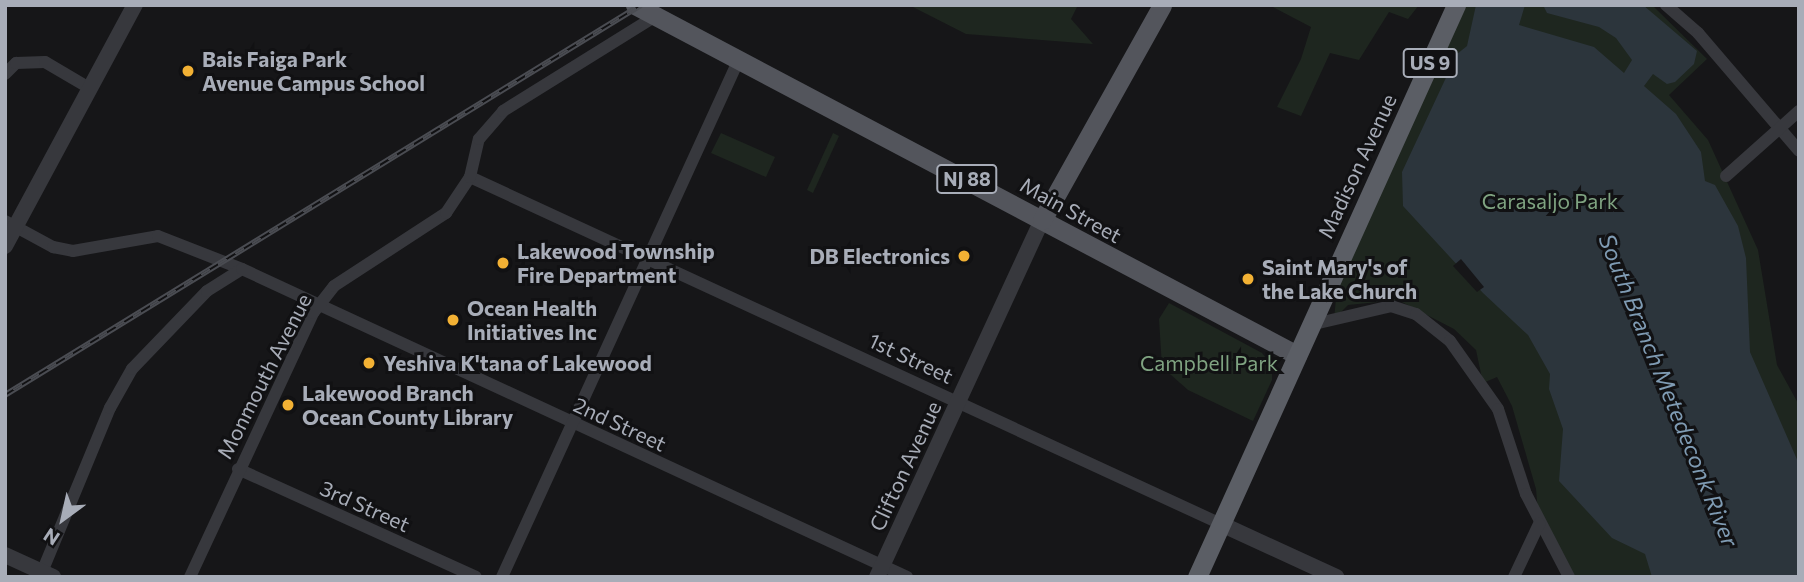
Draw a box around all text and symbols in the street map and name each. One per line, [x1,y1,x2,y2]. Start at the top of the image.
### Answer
place label: Bais Faiga Park Avenue Campus School [202,46,425,96]
road number: US 9 [1402,48,1458,78]
marker: Bais Faiga Park Avenue Campus School [180,63,196,79]
street label: Madison Avenue [1312,90,1402,242]
road number: NJ 88 [936,164,998,195]
street label: Main Street [1016,172,1126,248]
park label: Carasaljo Park [1482,188,1618,214]
water label: South Branch Metedeconk River [1593,229,1745,551]
place label: Lakewood Township Fire Department [517,238,715,288]
place label: DB Electronics [809,243,950,269]
marker: DB Electronics [956,248,972,264]
place label: Saint Mary's of the Lake Church [1262,254,1417,304]
marker: Lakewood Township Fire Department [495,255,511,271]
marker: Saint Mary's of the Lake Church [1240,271,1256,287]
street label: Monmouth Avenue [211,289,317,463]
place label: Ocean Health Initiatives Inc [467,295,597,345]
marker: Ocean Health Initiatives Inc [445,312,461,328]
street label: 1st Street [865,327,957,389]
place label: Yeshiva K'tana of Lakewood [383,350,652,376]
park label: Campbell Park [1140,350,1278,376]
marker: Yeshiva K'tana of Lakewood [361,355,377,371]
place label: Lakewood Branch Ocean County Library [302,380,513,430]
street label: 2nd Street [570,392,670,456]
marker: Lakewood Branch Ocean County Library [280,397,296,413]
street label: Clifton Avenue [864,397,946,535]
street label: 3rd Street [316,475,414,537]
north arrow [28,484,98,554]
text: N [39,524,64,551]

